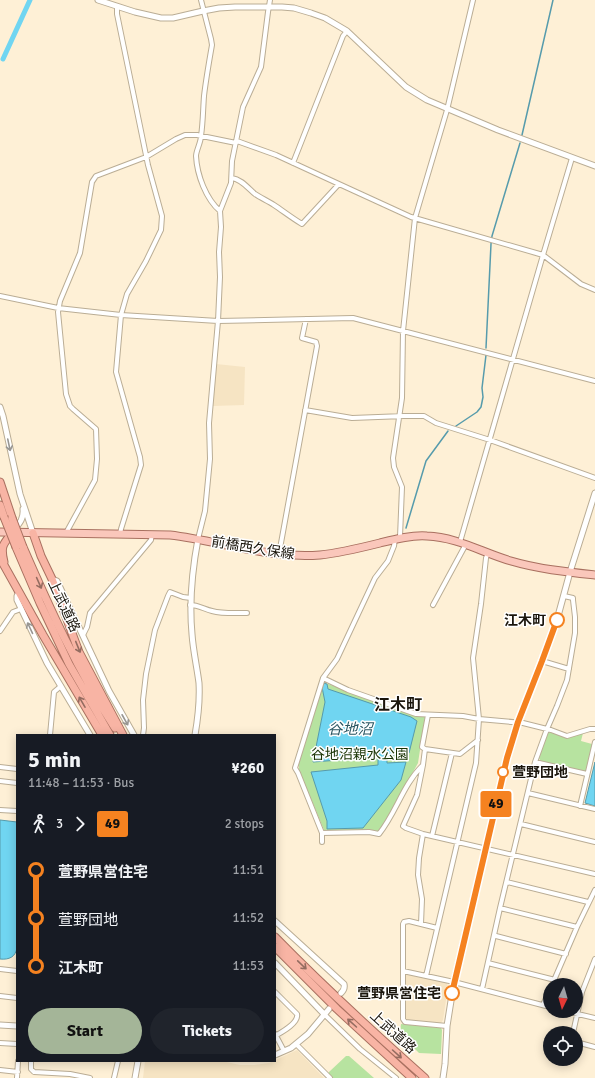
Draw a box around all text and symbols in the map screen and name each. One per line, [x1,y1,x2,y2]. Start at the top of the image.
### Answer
one-way arrow [6,438,14,451]
street label: 前橋西久保線 [210,533,296,563]
one-way arrow [36,576,43,588]
street label: 上武道路 [44,577,84,635]
place label: 江木町 [504,612,546,629]
marker: 江木町 [549,612,565,628]
one-way arrow [26,622,33,634]
one-way arrow [74,641,82,653]
district label: 江木町 [374,695,422,715]
one-way arrow [77,696,85,708]
one-way arrow [122,714,130,726]
water label: 谷地沼 [327,720,374,738]
text: 5 min [28,746,81,773]
park label: 谷地沼親水公園 [311,746,409,763]
text: ¥260 [232,759,264,777]
place label: 萱野団地 [512,764,568,781]
marker: 萱野団地 [497,766,509,778]
text: 11:48 – 11:53 · Bus [28,775,134,791]
line badge: 49 [478,791,514,817]
text: 49 [488,795,504,812]
icon: walk [28,813,50,835]
icon: forward [69,813,91,835]
text: 49 [105,815,120,832]
text: 3 [56,816,63,832]
text: 2 stops [225,816,264,832]
text: 11:51 [232,862,264,878]
text: 萱野県営住宅 [58,863,148,881]
text: 11:52 [232,910,264,926]
text: 萱野団地 [58,911,118,929]
text: 11:53 [232,958,264,974]
text: 江木町 [58,959,103,977]
one-way arrow [297,960,307,970]
north arrow [543,978,583,1018]
map controls [543,978,583,1066]
place label: 萱野県営住宅 [357,985,441,1002]
marker: 萱野県営住宅 [444,985,460,1001]
street label: 上武道路 [367,1007,419,1057]
button: Start [28,1008,142,1054]
button: Tickets [150,1008,264,1054]
one-way arrow [348,1019,358,1028]
button: locate [543,1026,583,1066]
one-way arrow [392,1049,403,1058]

